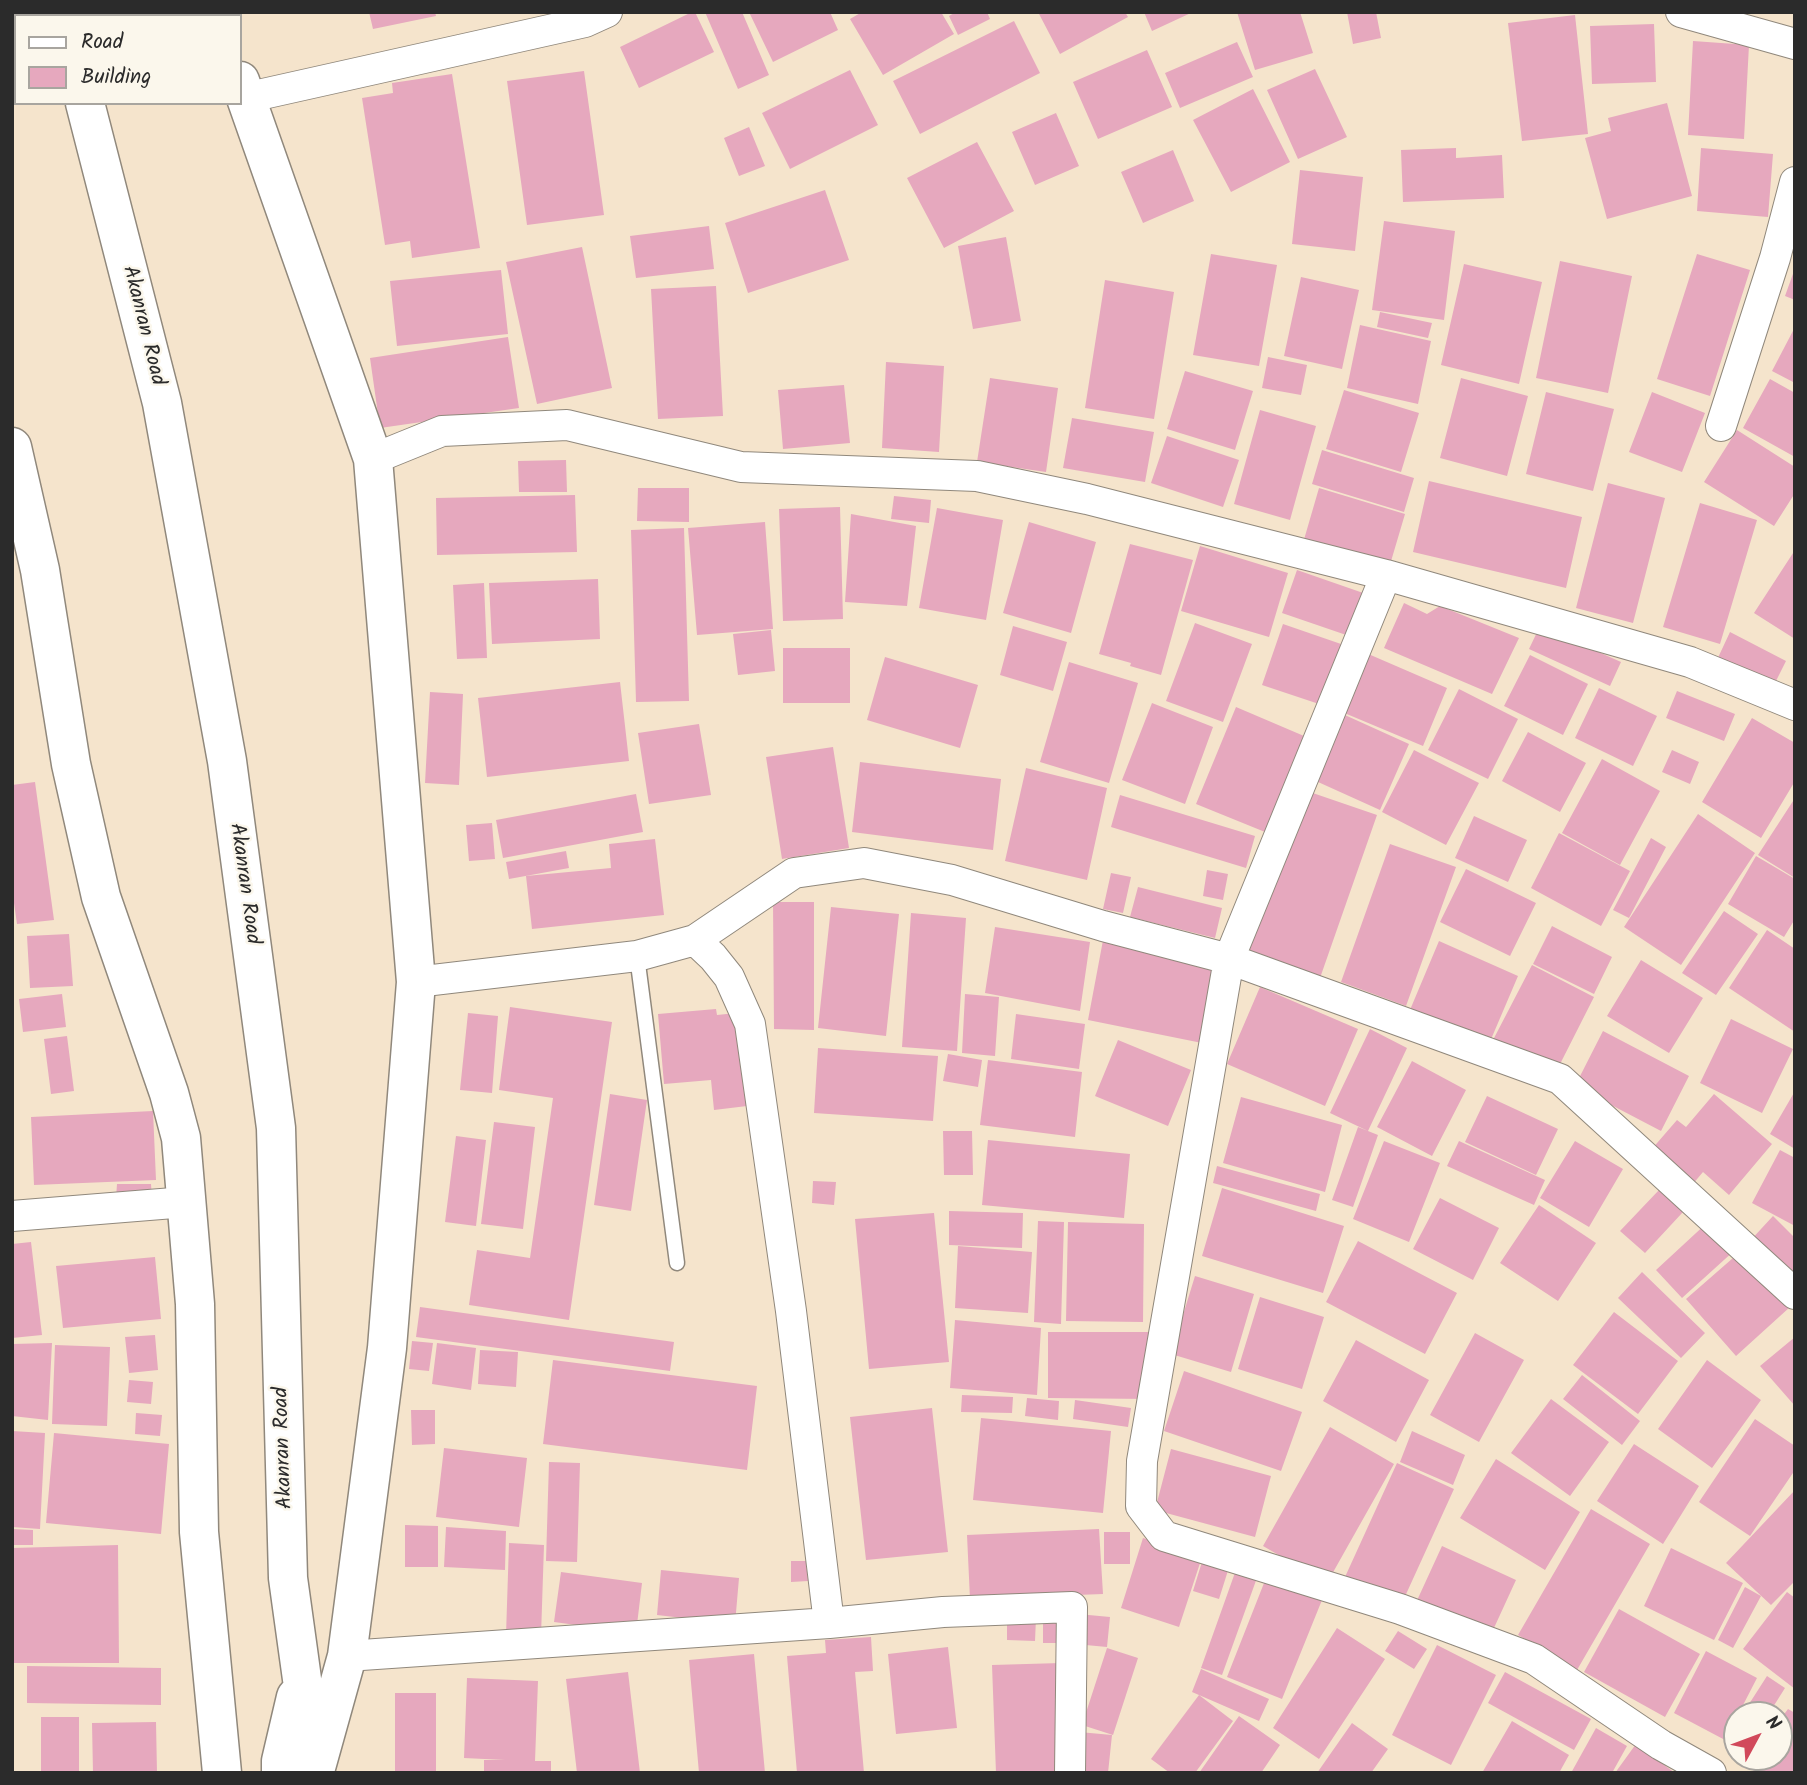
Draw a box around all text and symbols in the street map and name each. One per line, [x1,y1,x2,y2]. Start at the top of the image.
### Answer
legend [14,14,242,105]
text: Road [81,26,123,59]
text: Building [81,61,151,94]
street label: Akanran Road [115,264,169,388]
street label: Akanran Road [222,822,264,946]
street label: Akanran Road [270,1387,300,1509]
north arrow [1723,1701,1793,1771]
text: N [1757,1709,1788,1738]

